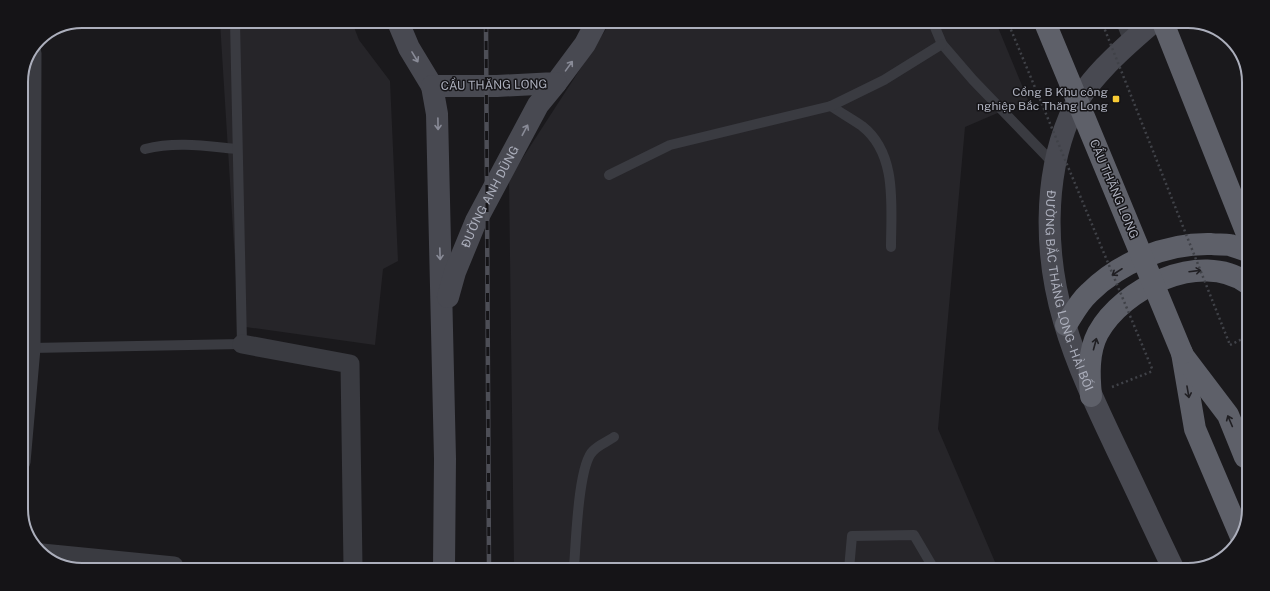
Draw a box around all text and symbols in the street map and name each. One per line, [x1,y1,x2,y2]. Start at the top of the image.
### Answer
one-way arrow [411,51,419,63]
one-way arrow [565,60,573,71]
street label: CẦU THĂNG LONG [441,76,547,93]
place label: Cổng B Khu công nghiệp Bắc Thăng Long [977,85,1108,113]
marker: Cổng B Khu công nghiệp Bắc Thăng Long [1111,94,1121,104]
one-way arrow [434,117,442,130]
one-way arrow [521,124,529,136]
street label: CẦU THĂNG LONG [1087,137,1142,241]
street label: ĐƯỜNG ANH DŨNG [459,143,522,250]
street label: ĐƯỜNG BẮC THĂNG LONG - HẢI BỐI [1043,190,1096,393]
one-way arrow [436,247,444,260]
one-way arrow [1112,268,1123,276]
one-way arrow [1188,268,1201,275]
one-way arrow [1092,338,1099,351]
one-way arrow [1184,385,1192,398]
one-way arrow [1226,416,1234,428]

